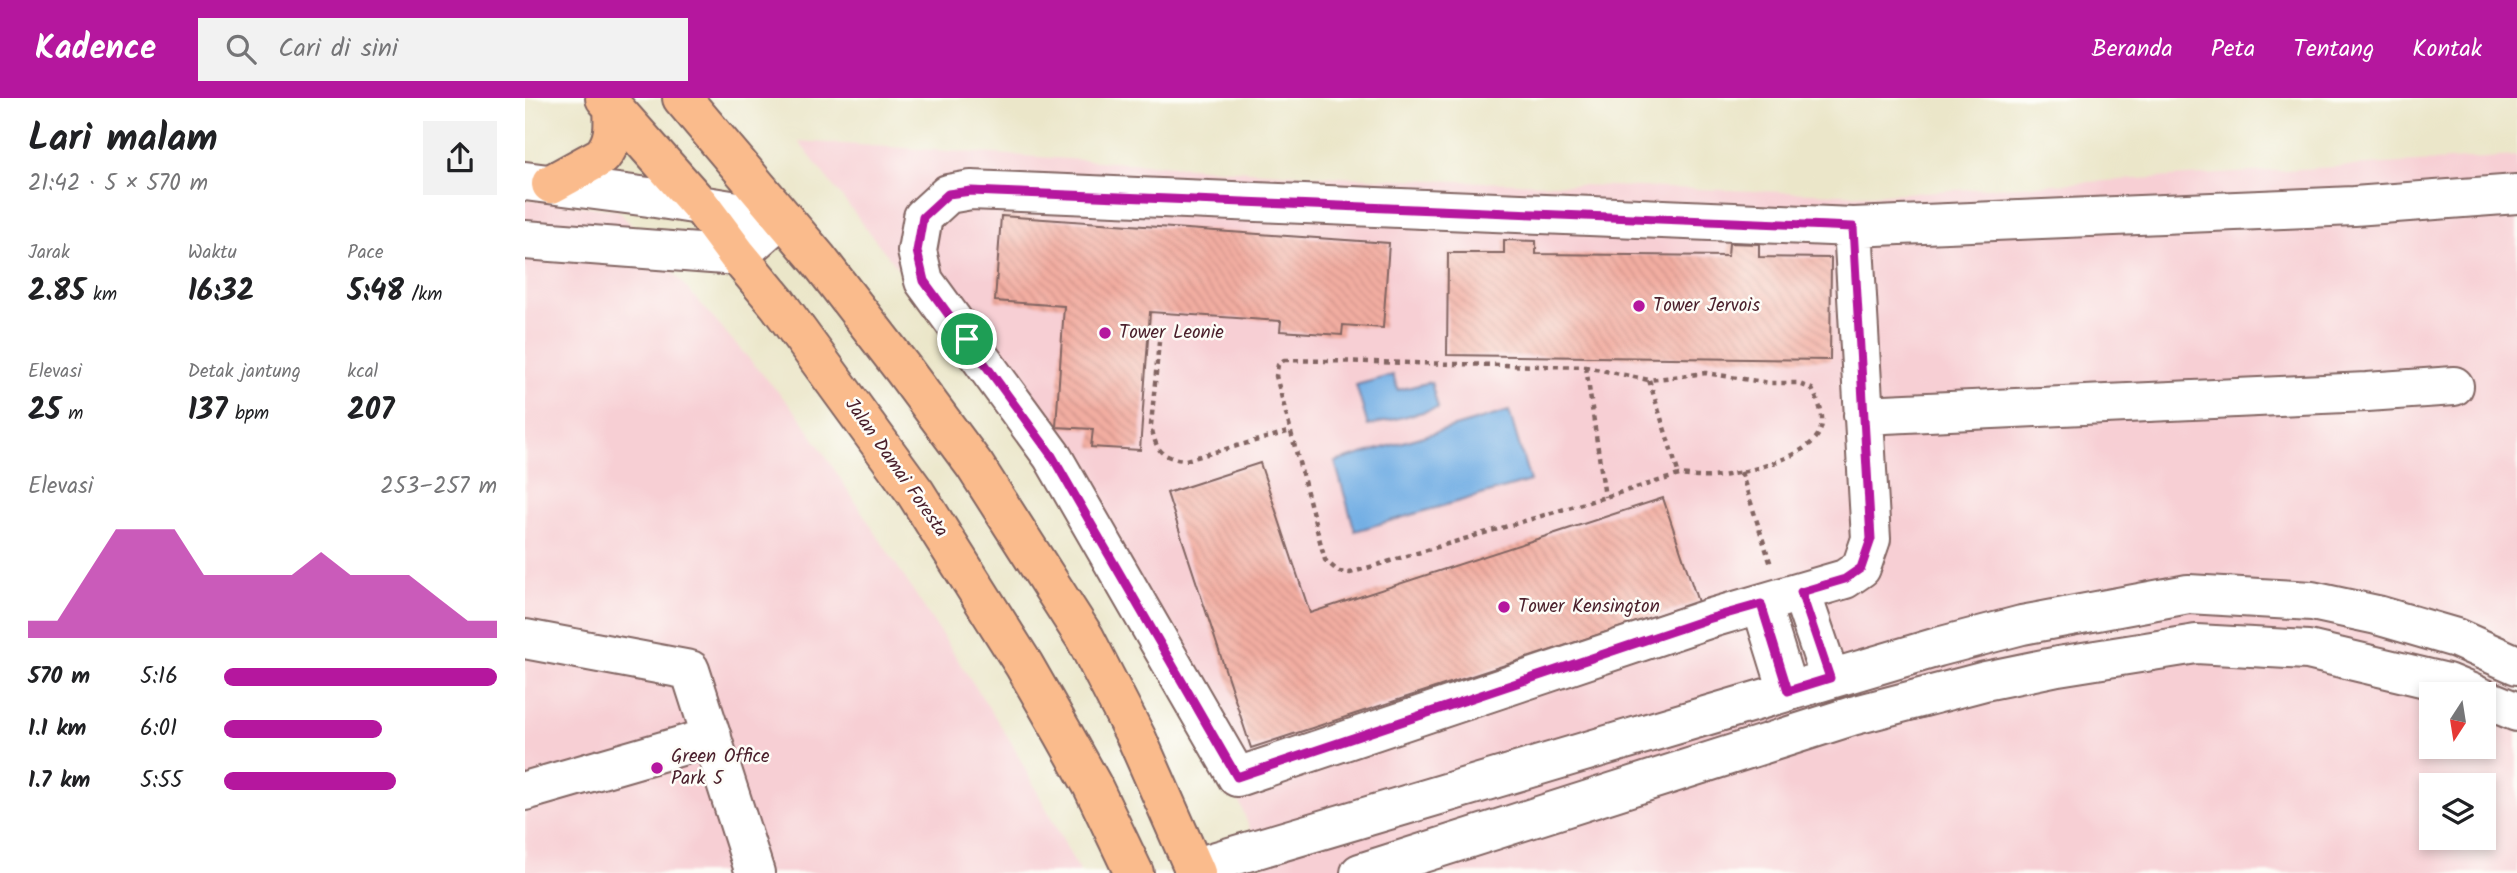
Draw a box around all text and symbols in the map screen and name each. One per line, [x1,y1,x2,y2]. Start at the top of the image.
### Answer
search box [198,18,688,81]
text: Kadence [35,23,156,76]
text: Cari di sini [278,28,398,70]
icon: search [222,30,260,68]
text: Beranda [2091,30,2173,69]
text: Peta [2211,30,2255,69]
text: Tentang [2293,30,2374,69]
text: Kontak [2412,30,2482,69]
text: Lari malam [28,110,218,170]
button: share [423,121,497,195]
text: 21:42 · 5 × 570 m [28,166,208,202]
text: Jarak [28,238,70,268]
text: Waktu [188,238,237,268]
text: Pace [347,238,384,268]
text: 2.85 [28,268,85,316]
text: 16:32 [188,268,254,316]
text: 5:48 [347,268,404,316]
text: km [85,280,117,310]
text: /km [404,280,442,310]
place label: Tower Jervois [1653,291,1760,321]
marker: Tower Jervois [1631,298,1647,314]
pin [937,309,997,369]
place label: Tower Leonie [1119,318,1224,348]
icon: arrive [948,320,986,358]
marker: Tower Leonie [1097,325,1113,341]
text: Elevasi [28,357,82,387]
text: Detak jantung [188,357,301,387]
text: kcal [347,357,378,387]
text: 25 [28,387,61,435]
text: 137 [188,387,227,435]
text: 207 [347,387,394,435]
street label: Jalan Damai Foresta [837,392,955,544]
text: m [61,399,83,429]
text: bpm [227,399,269,429]
text: Elevasi [28,469,93,505]
text: 253–257 m [380,469,497,505]
place label: Tower Kensington [1518,592,1660,622]
marker: Tower Kensington [1496,599,1512,615]
text: 570 m [28,659,90,695]
text: 5:16 [140,659,178,695]
north arrow [2419,682,2495,760]
map controls [2419,682,2496,850]
text: 1.1 km [28,711,86,747]
text: 6:01 [140,711,177,747]
place label: Green Office Park 5 [671,742,770,794]
marker: Green Office Park 5 [649,760,665,776]
text: 1.7 km [28,763,90,799]
text: 5:55 [140,763,183,799]
button: layers [2419,773,2496,850]

